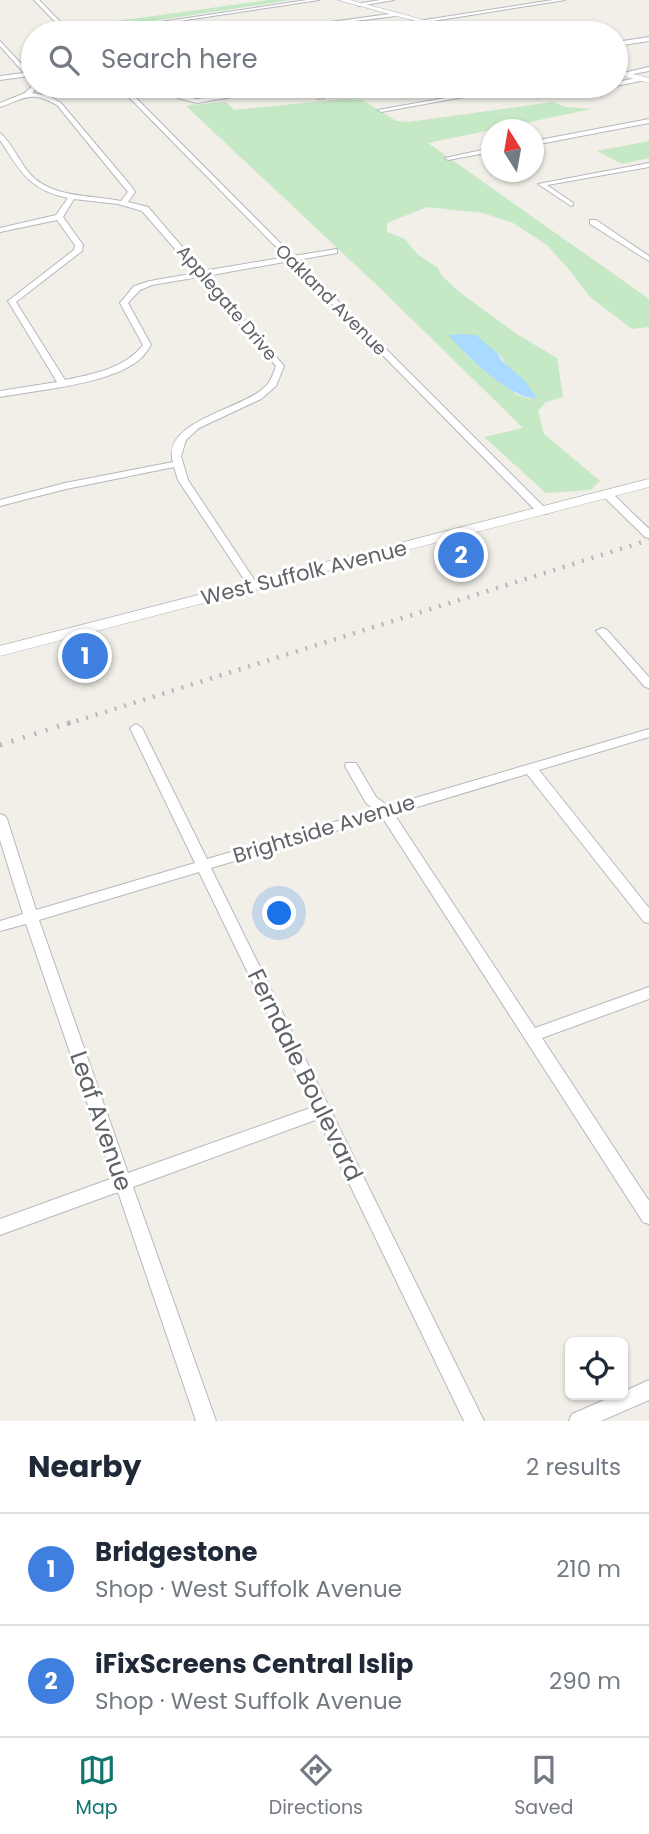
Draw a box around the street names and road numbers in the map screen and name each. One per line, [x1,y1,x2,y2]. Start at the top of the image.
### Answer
street label: Oakland Avenue [270,238,393,361]
street label: Applegate Drive [172,239,283,366]
street label: West Suffolk Avenue [198,533,410,612]
street label: Brightside Avenue [229,787,418,870]
street label: Ferndale Boulevard [240,963,371,1186]
street label: Leaf Avenue [62,1046,141,1195]

